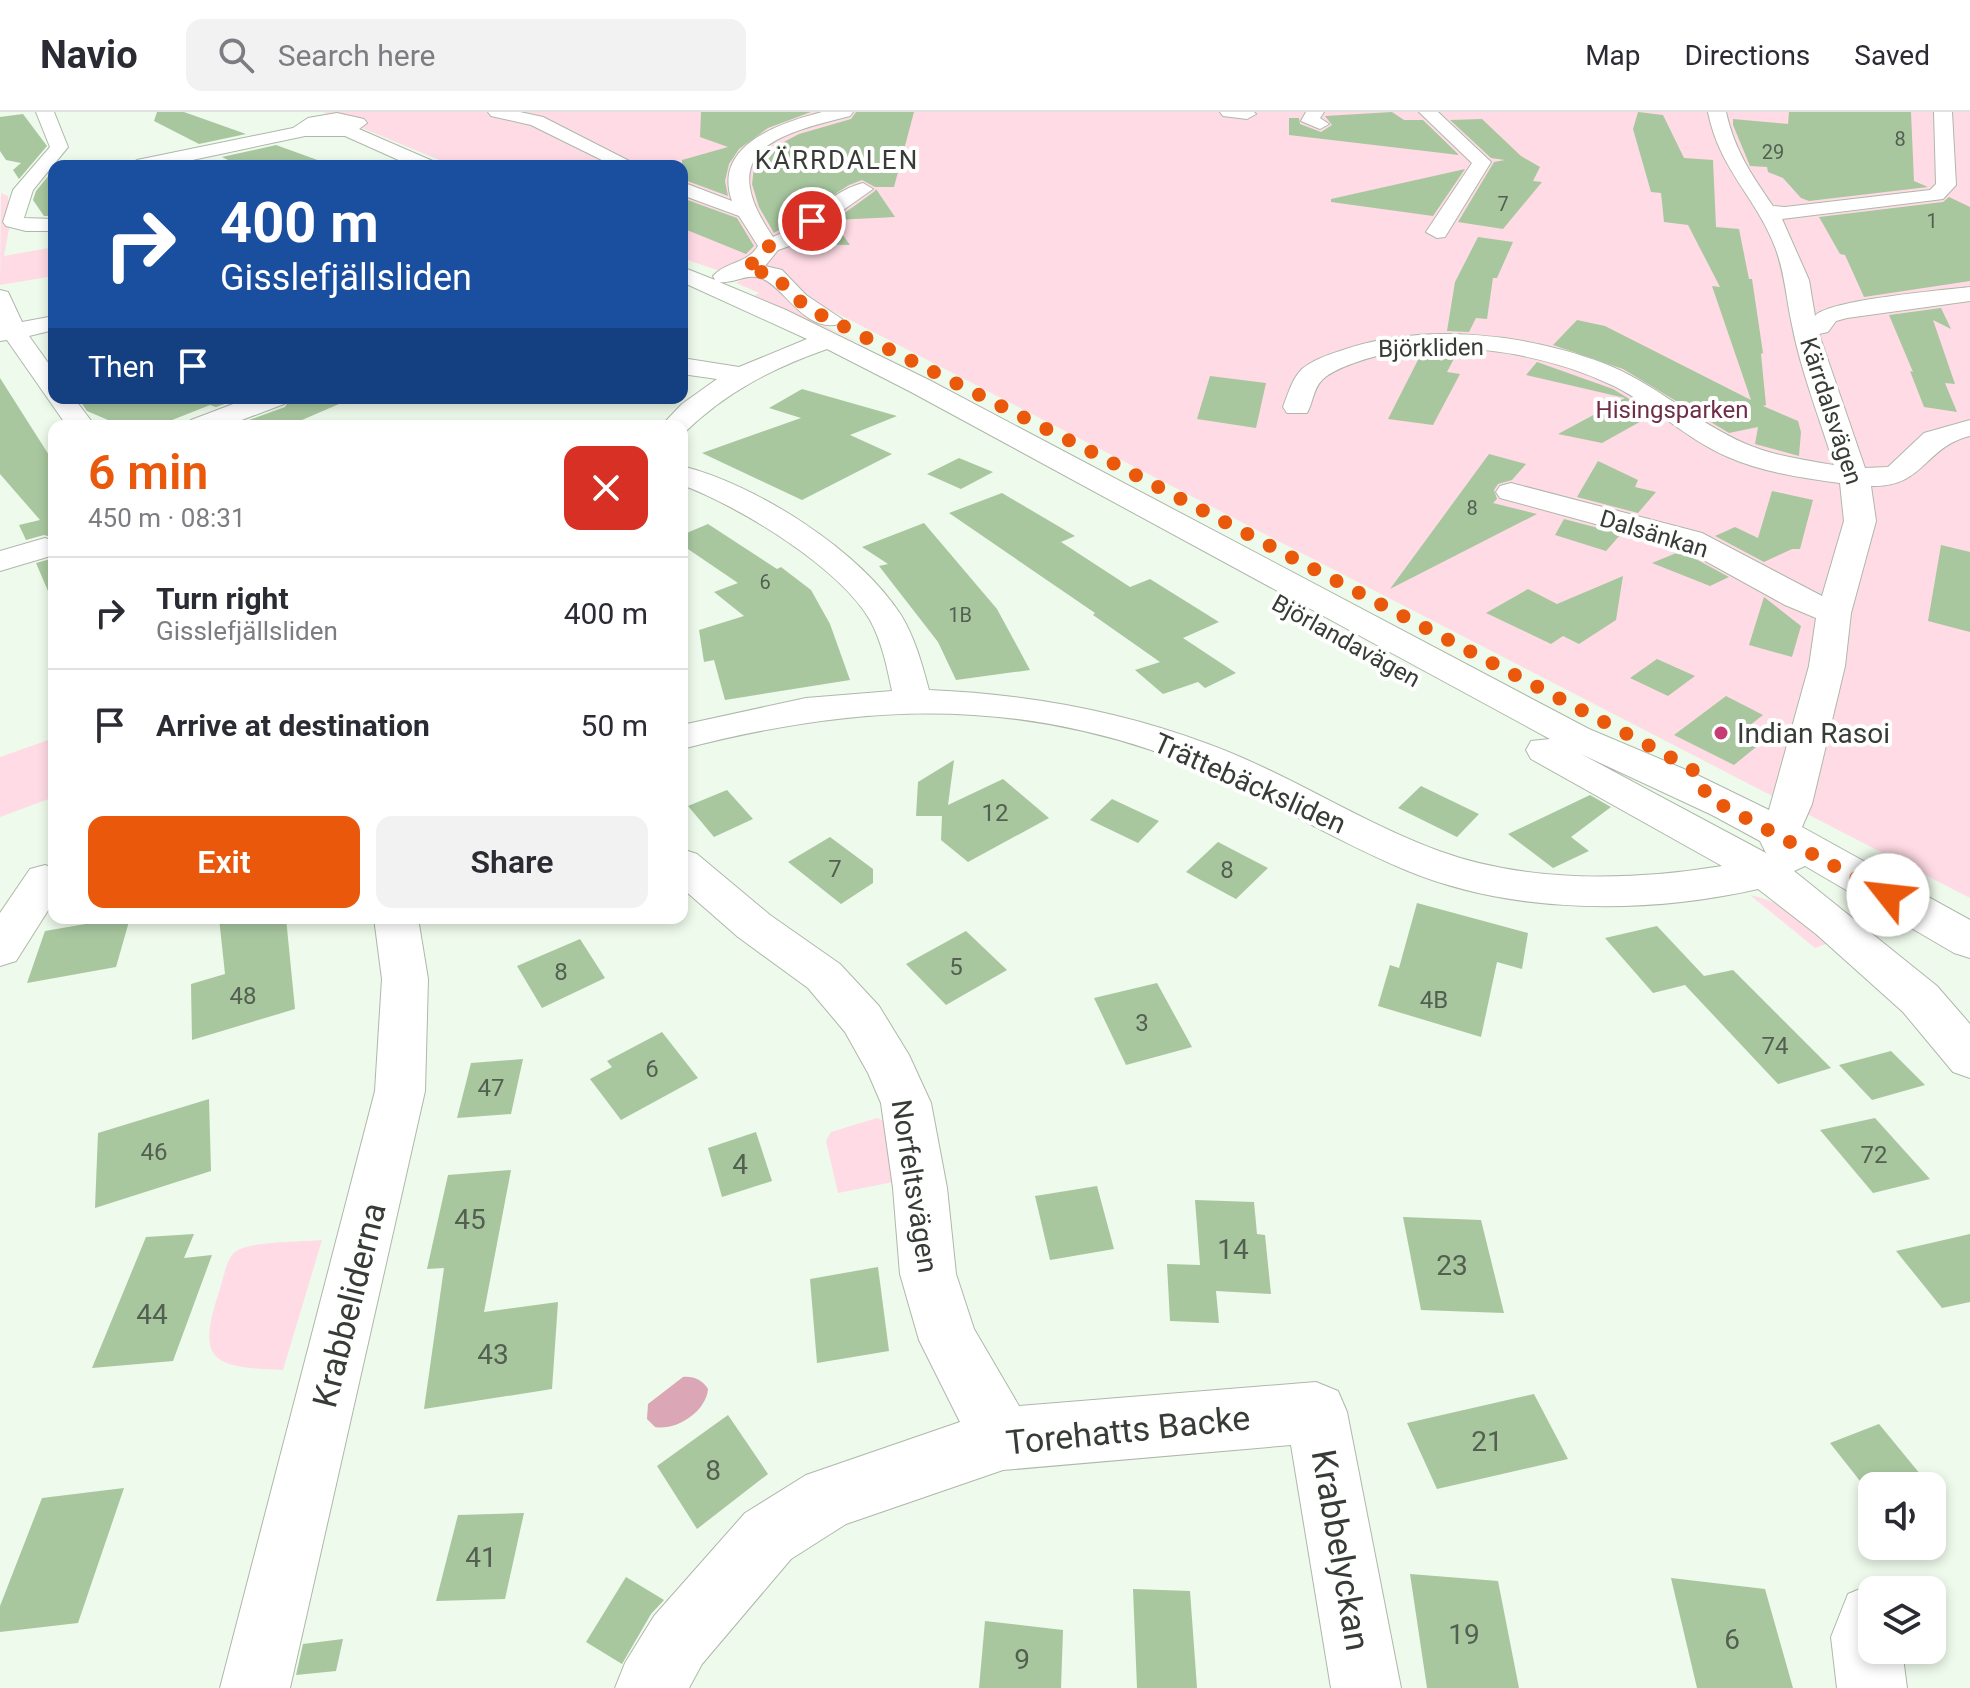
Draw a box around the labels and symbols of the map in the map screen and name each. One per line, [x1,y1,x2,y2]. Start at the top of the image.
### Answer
house number: 8 [1894,127,1906,151]
house number: 29 [1762,140,1784,164]
district label: KÄRRDALEN [755,145,919,175]
pin [778,187,846,255]
house number: 7 [1497,192,1509,216]
house number: 1 [1926,209,1938,233]
street label: Björkliden [1378,333,1484,363]
street label: Kärrdalsvägen [1794,334,1868,488]
park label: Hisingsparken [1596,396,1748,424]
house number: 8 [1466,496,1478,520]
street label: Dalsänkan [1596,504,1712,564]
house number: 6 [759,570,771,594]
street label: Björlandavägen [1267,589,1425,693]
house number: 1B [948,603,972,627]
place label: Indian Rasoi [1737,717,1890,750]
marker: Indian Rasoi [1712,724,1730,742]
street label: Trättebäcksliden [1149,726,1351,841]
house number: 12 [982,799,1008,827]
position arrow [1846,853,1930,937]
house number: 7 [828,855,842,883]
house number: 8 [1220,856,1234,884]
house number: 5 [949,953,963,981]
house number: 8 [554,958,568,986]
house number: 48 [230,982,256,1010]
house number: 4B [1420,986,1448,1014]
house number: 3 [1135,1009,1149,1037]
house number: 74 [1762,1032,1788,1060]
house number: 6 [645,1055,659,1083]
house number: 47 [478,1074,504,1102]
street label: Norfeltsvägen [885,1097,944,1275]
house number: 46 [141,1138,167,1166]
house number: 72 [1861,1141,1887,1169]
house number: 4 [732,1148,748,1181]
street label: Krabbeliderna [304,1199,394,1411]
house number: 45 [454,1203,486,1236]
house number: 14 [1217,1233,1249,1266]
house number: 23 [1436,1249,1468,1282]
house number: 44 [136,1298,168,1331]
house number: 43 [477,1338,509,1371]
street label: Torehatts Backe [1004,1397,1252,1463]
house number: 21 [1471,1425,1503,1458]
street label: Krabbelyckan [1304,1446,1378,1654]
house number: 8 [705,1454,721,1487]
house number: 41 [465,1541,497,1574]
house number: 19 [1448,1618,1480,1651]
house number: 6 [1724,1623,1740,1656]
house number: 9 [1014,1643,1030,1676]

